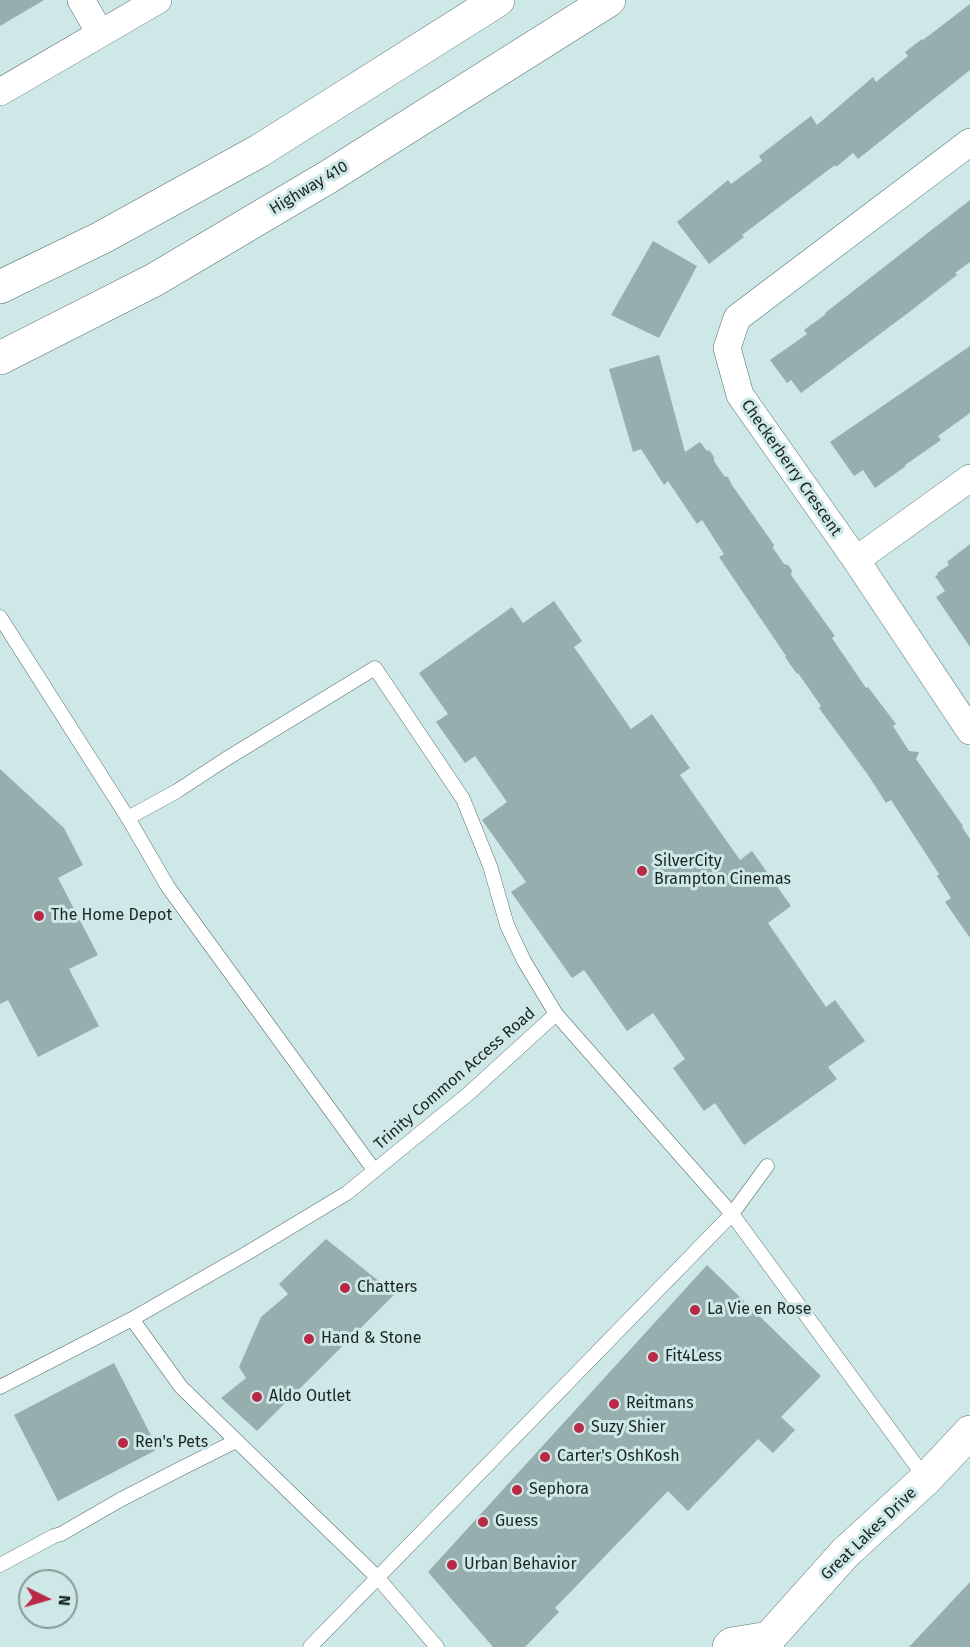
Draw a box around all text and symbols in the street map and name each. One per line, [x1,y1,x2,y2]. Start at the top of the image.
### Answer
street label: Highway 410 [266,157,352,219]
street label: Checkerberry Crescent [737,396,845,540]
place label: SilverCity Brampton Cinemas [654,852,791,890]
marker: SilverCity Brampton Cinemas [635,864,649,878]
place label: The Home Depot [51,906,172,926]
marker: The Home Depot [32,909,46,923]
street label: Trinity Common Access Road [371,1004,539,1154]
place label: Chatters [357,1278,417,1298]
marker: Chatters [338,1281,352,1295]
place label: La Vie en Rose [707,1300,811,1320]
marker: La Vie en Rose [688,1303,702,1317]
place label: Hand & Stone [321,1329,421,1349]
marker: Hand & Stone [302,1332,316,1346]
place label: Fit4Less [665,1347,722,1367]
marker: Fit4Less [646,1350,660,1364]
place label: Aldo Outlet [269,1387,351,1407]
marker: Aldo Outlet [250,1390,264,1404]
place label: Reitmans [626,1394,694,1414]
marker: Reitmans [607,1397,621,1411]
place label: Suzy Shier [591,1418,666,1438]
marker: Suzy Shier [572,1421,586,1435]
place label: Ren's Pets [135,1433,208,1453]
marker: Ren's Pets [116,1436,130,1450]
place label: Carter's OshKosh [557,1447,680,1467]
marker: Carter's OshKosh [538,1450,552,1464]
place label: Sephora [529,1480,589,1500]
marker: Sephora [510,1483,524,1497]
street label: Great Lakes Drive [817,1483,921,1585]
place label: Guess [495,1512,538,1532]
marker: Guess [476,1515,490,1529]
place label: Urban Behavior [464,1555,577,1575]
marker: Urban Behavior [445,1558,459,1572]
north arrow [18,1569,78,1629]
text: N [55,1594,74,1607]

